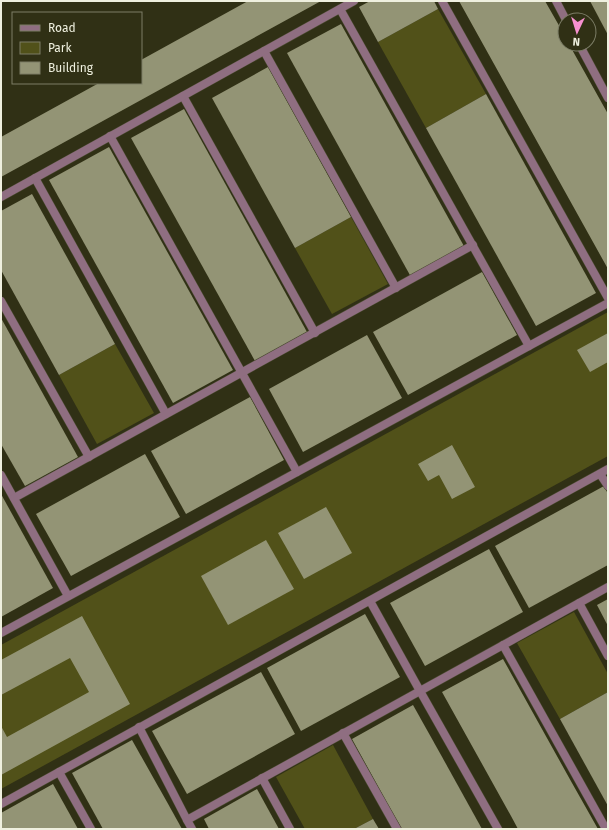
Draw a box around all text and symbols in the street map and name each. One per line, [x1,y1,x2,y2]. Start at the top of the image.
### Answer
legend [12,12,142,84]
north arrow [557,12,597,52]
text: Road [48,21,76,35]
text: N [572,35,580,48]
text: Park [48,41,72,55]
text: Building [48,61,94,75]

